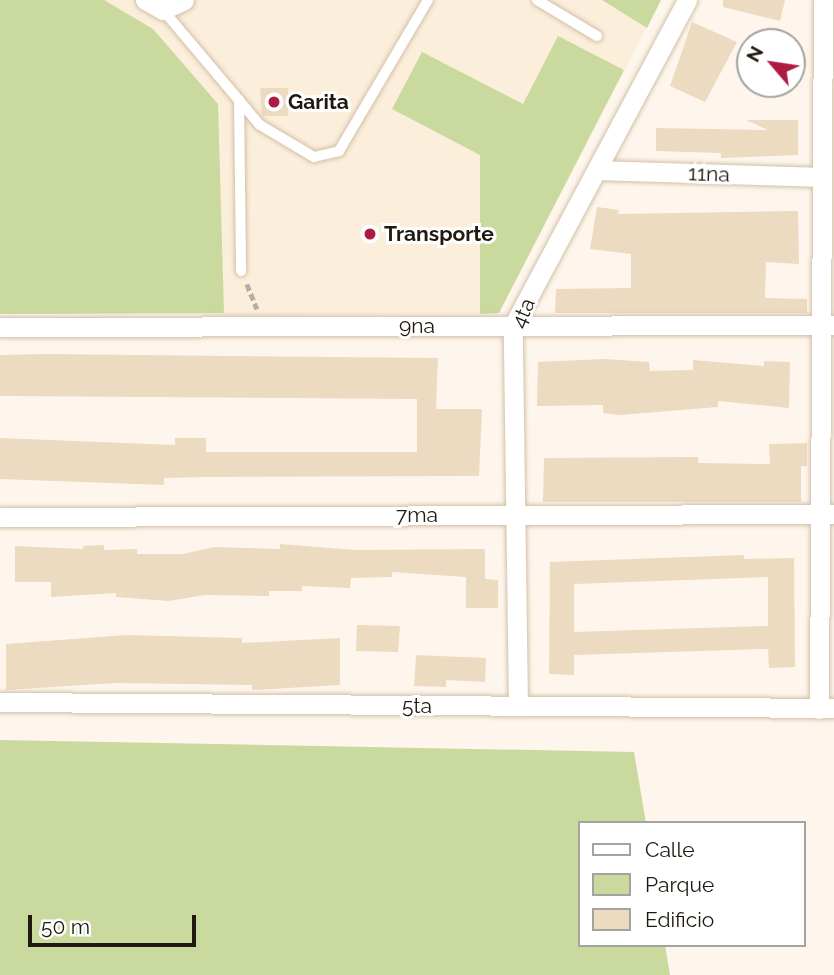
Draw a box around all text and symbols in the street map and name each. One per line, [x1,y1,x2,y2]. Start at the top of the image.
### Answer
north arrow [736,28,806,98]
text: N [741,42,768,65]
place label: Garita [288,89,349,115]
marker: Garita [266,94,282,110]
street label: 11na [688,161,730,187]
place label: Transporte [384,221,494,247]
marker: Transporte [362,226,378,242]
street label: 4ta [506,294,540,332]
street label: 9na [399,313,435,339]
street label: 7ma [396,502,438,528]
street label: 5ta [402,693,432,719]
legend [578,821,806,947]
text: Calle [645,837,695,862]
text: Parque [645,872,714,897]
scale bar [32,902,200,946]
text: Edificio [645,907,714,932]
text: 50 m [41,914,90,939]

